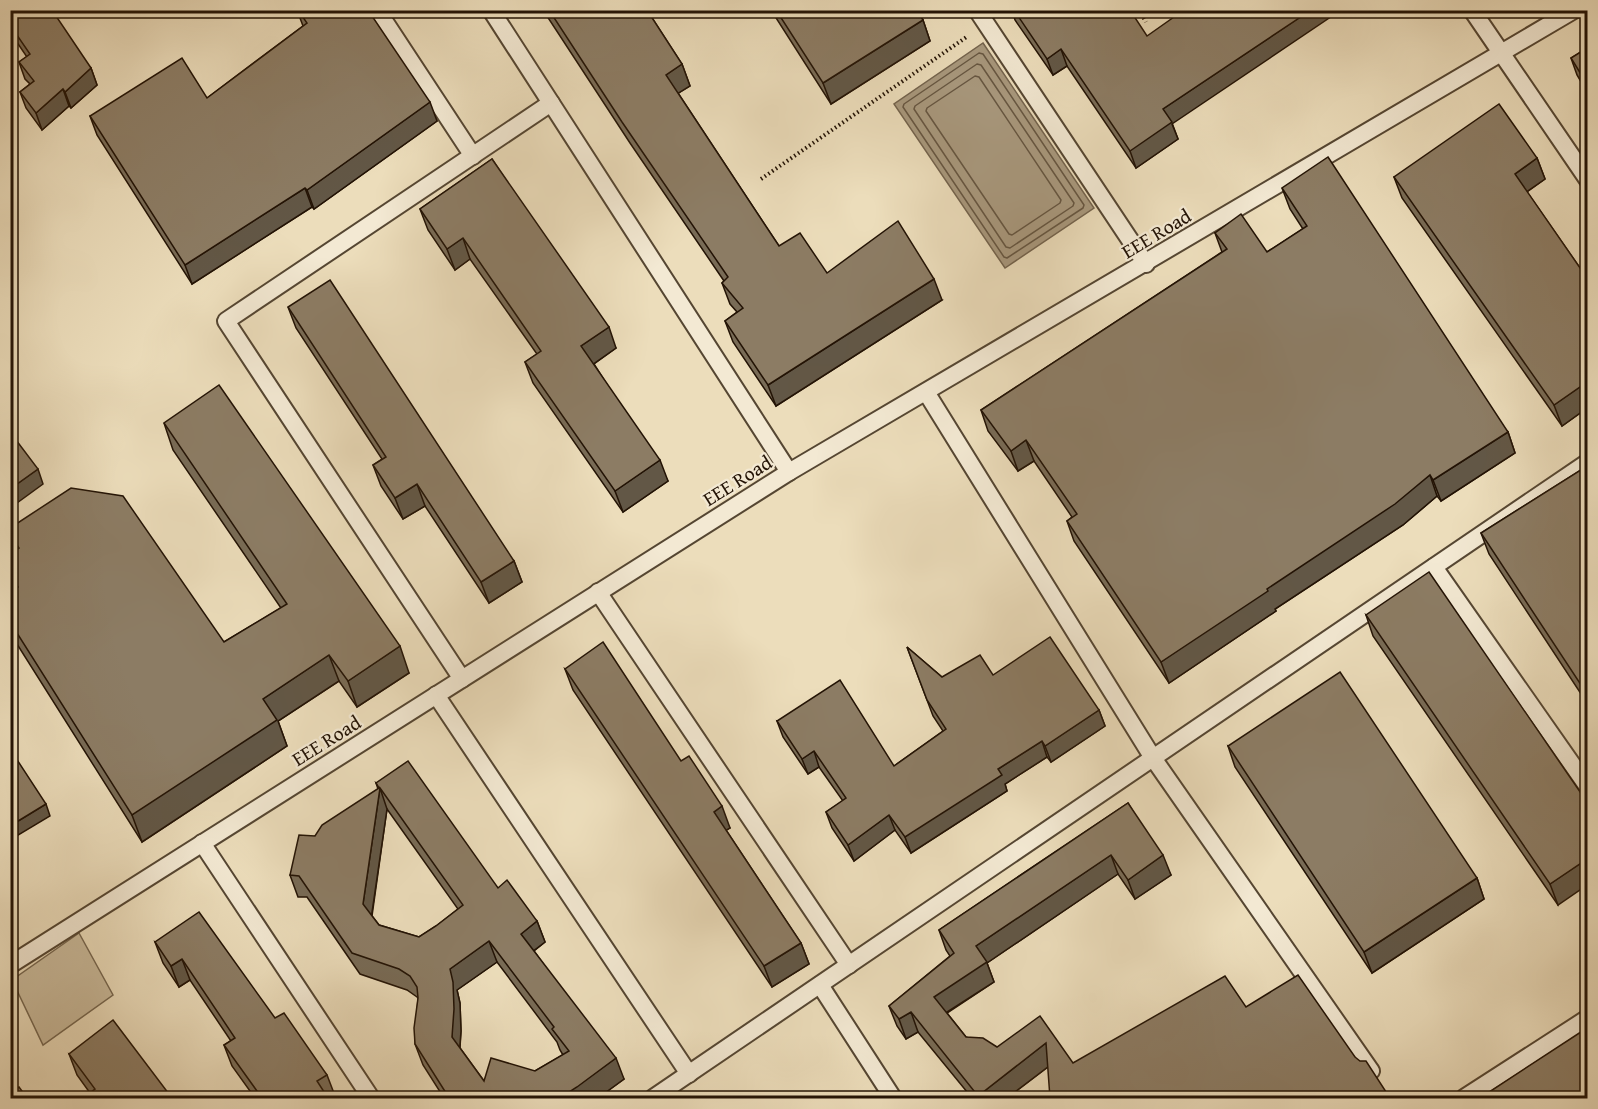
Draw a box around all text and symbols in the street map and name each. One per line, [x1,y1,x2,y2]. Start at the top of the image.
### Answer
street label: EEE Road [1116,201,1197,265]
street label: EEE Road [697,447,777,513]
street label: EEE Road [286,707,366,773]

